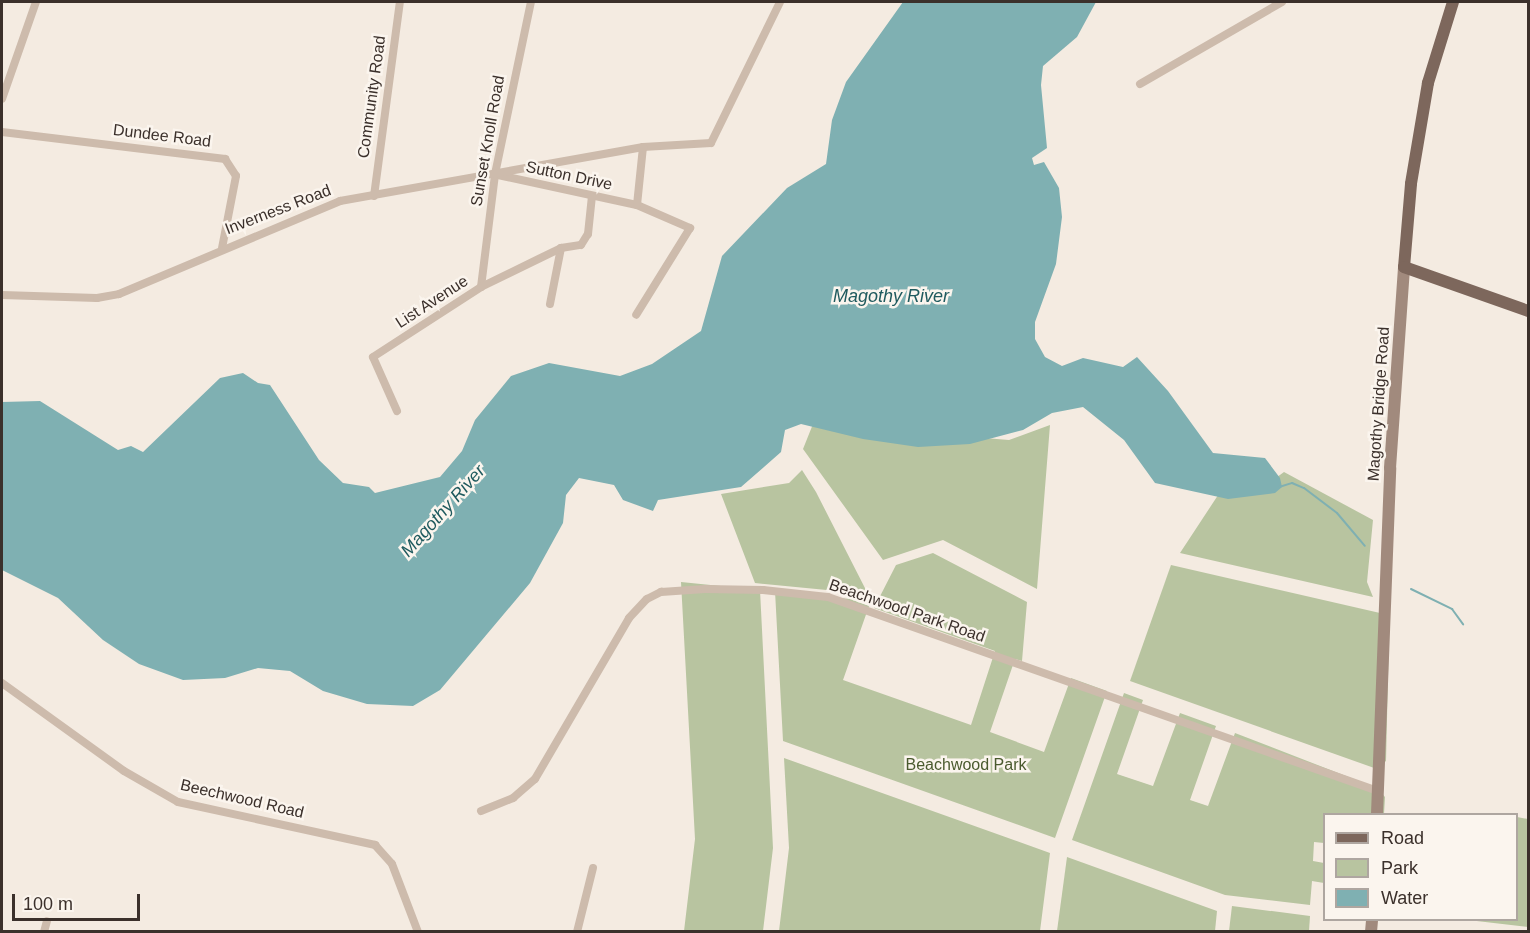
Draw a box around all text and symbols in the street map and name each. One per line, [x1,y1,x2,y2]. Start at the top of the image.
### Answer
street label: Community Road [354,34,390,160]
street label: Sunset Knoll Road [467,74,509,208]
street label: Dundee Road [112,120,212,152]
street label: Sutton Drive [524,157,614,195]
street label: Inverness Road [222,181,334,239]
street label: List Avenue [392,271,472,333]
water label: Magothy River [833,285,949,307]
street label: Magothy Bridge Road [1364,326,1394,482]
water label: Magothy River [396,461,490,561]
street label: Beachwood Park Road [827,575,987,647]
park label: Beachwood Park [906,755,1026,775]
street label: Beechwood Road [178,775,306,823]
legend [1323,813,1518,921]
text: Road [1381,828,1424,848]
text: Park [1381,858,1418,878]
scale bar [15,882,142,920]
text: Water [1381,888,1428,908]
text: 100 m [23,894,73,914]

